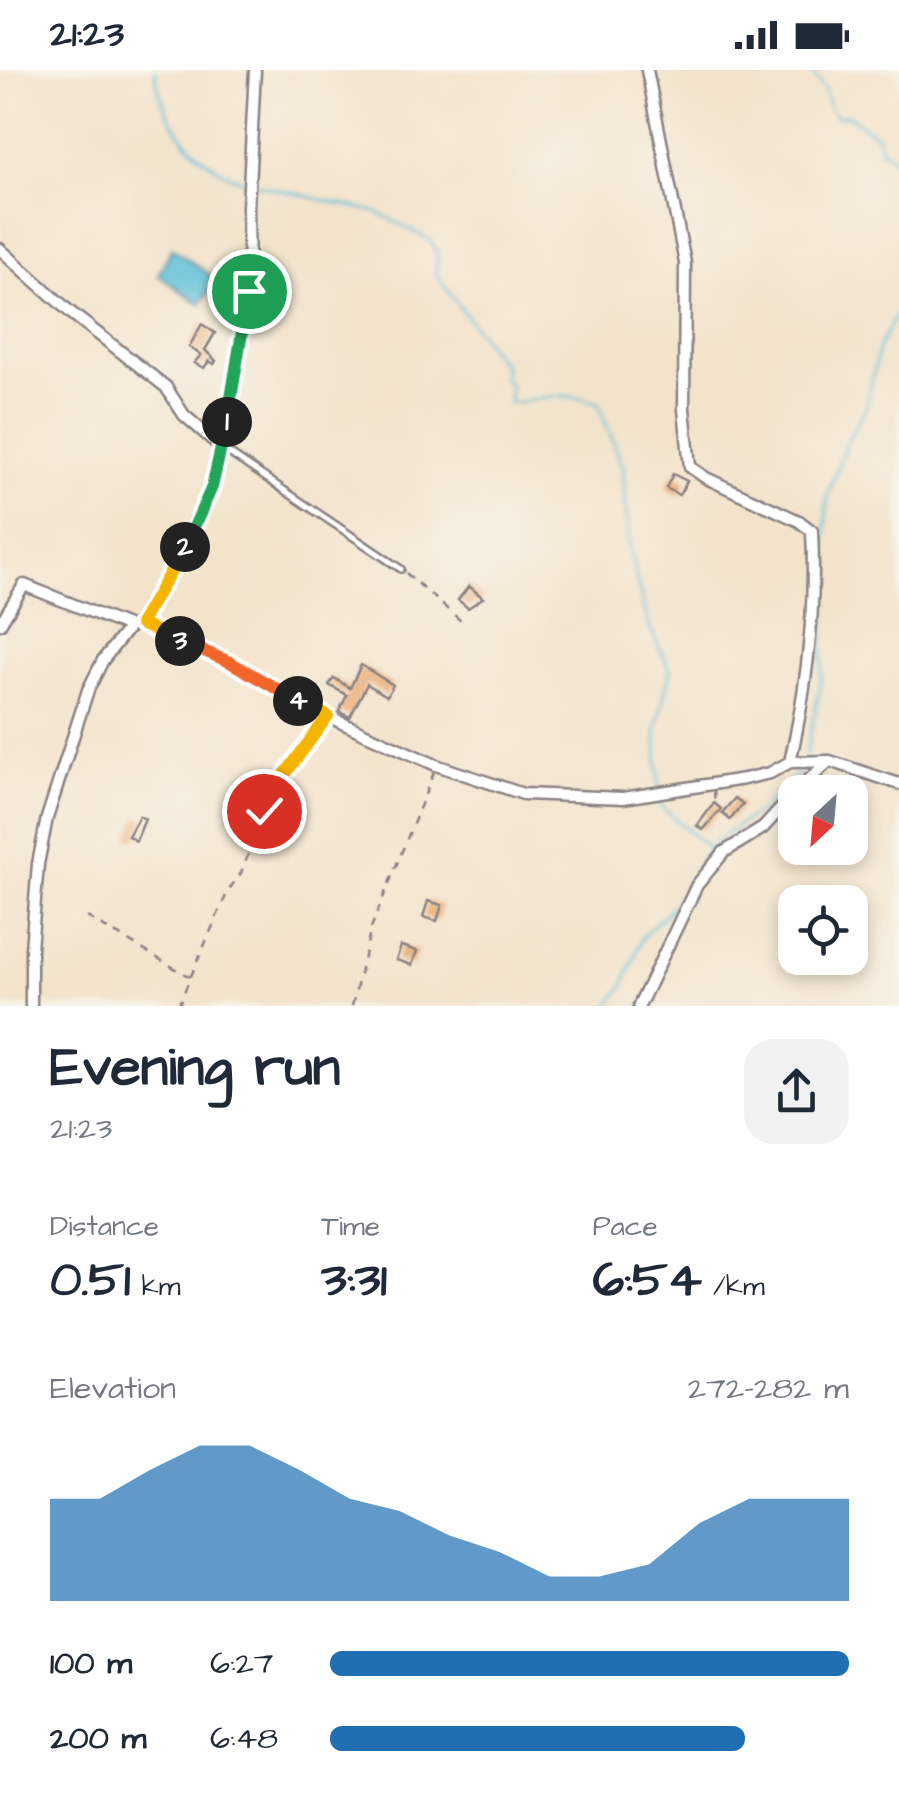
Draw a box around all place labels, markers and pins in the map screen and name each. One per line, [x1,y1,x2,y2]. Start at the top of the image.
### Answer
pin [207,249,292,334]
pin: 1 [202,397,252,447]
pin: 2 [160,522,210,572]
pin: 3 [155,616,205,666]
pin: 4 [273,676,323,726]
pin [222,769,307,854]

